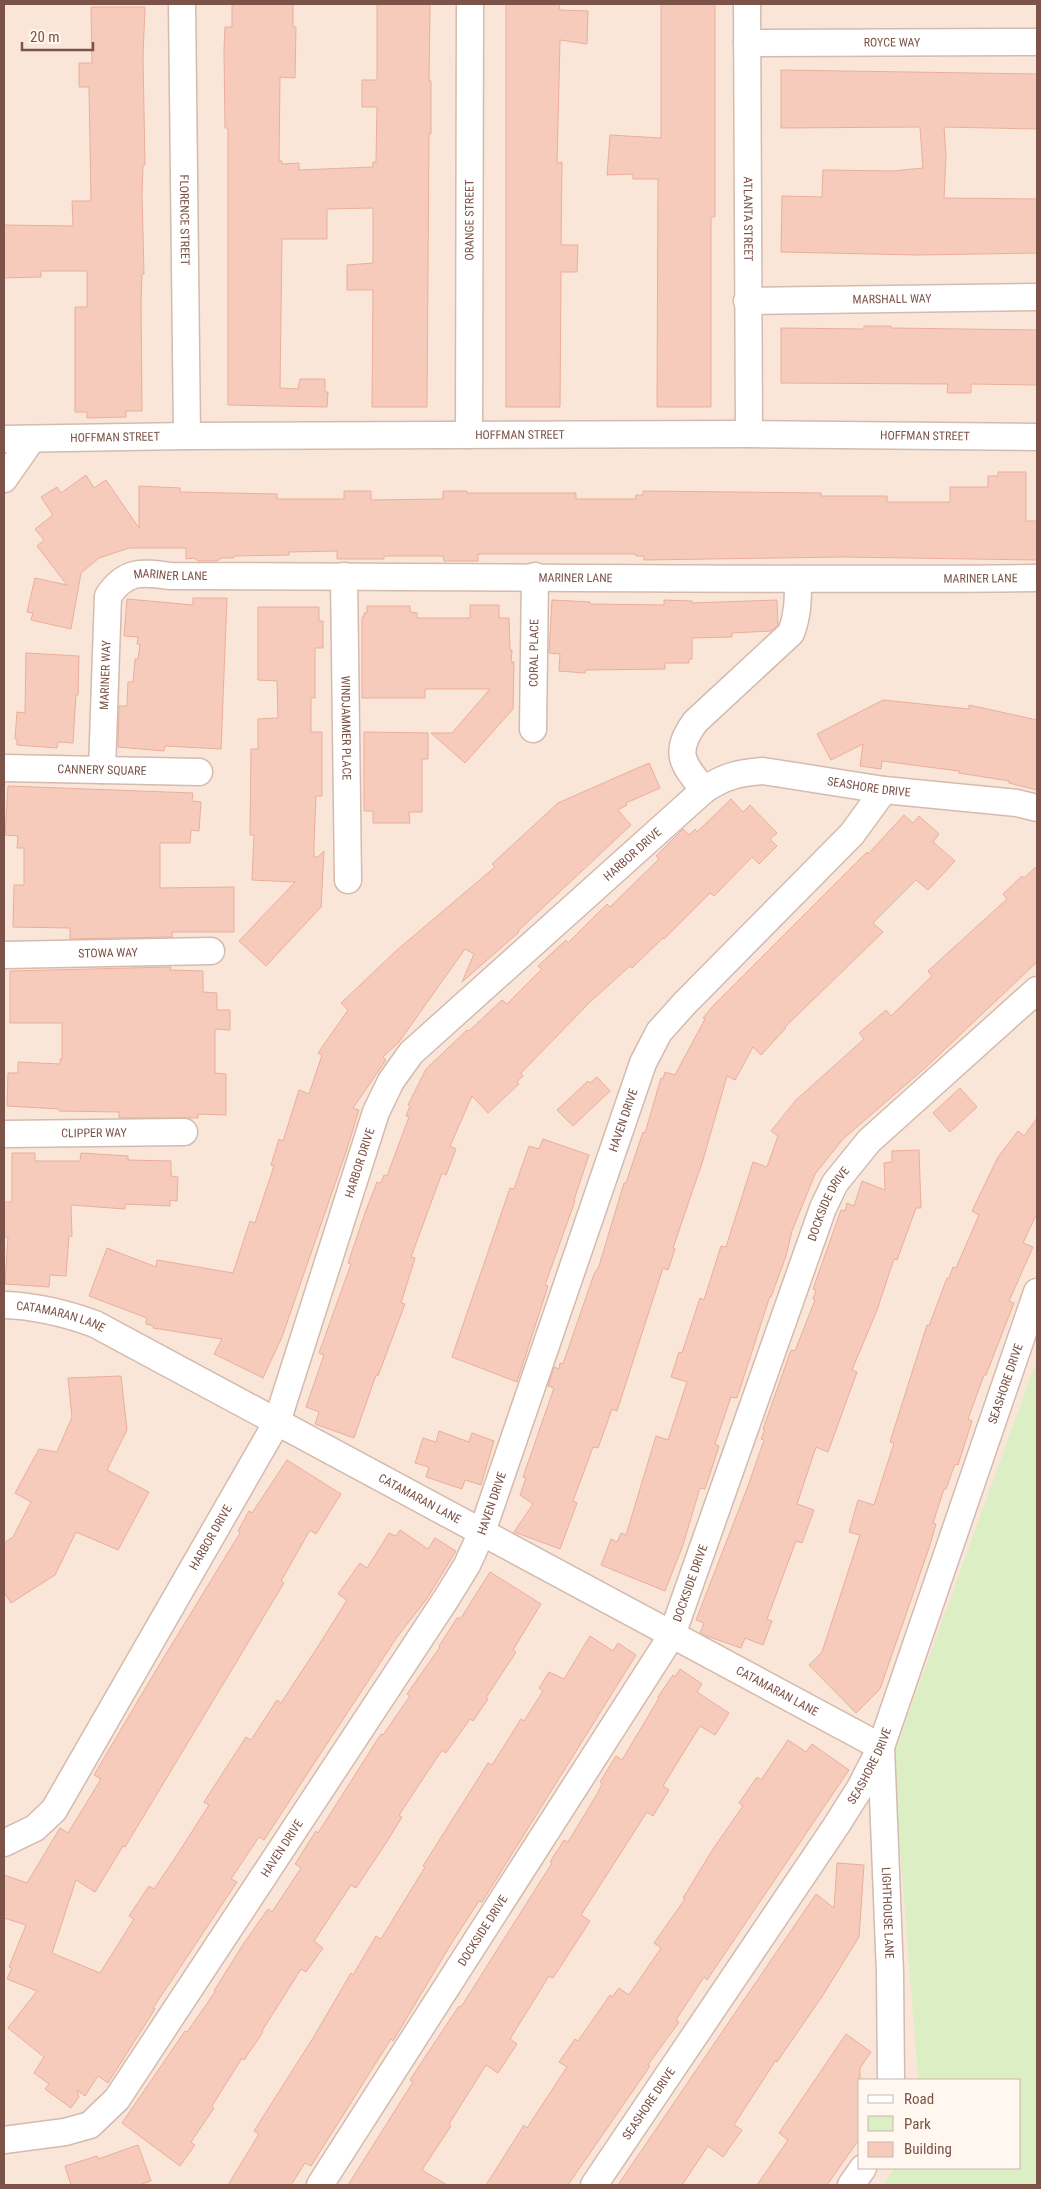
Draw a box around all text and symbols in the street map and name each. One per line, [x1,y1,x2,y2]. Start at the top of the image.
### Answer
scale bar [22,20,94,52]
text: 20 m [30,28,60,46]
street label: ROYCE WAY [864,35,921,50]
street label: FLORENCE STREET [177,174,192,265]
street label: ATLANTA STREET [741,176,755,262]
street label: ORANGE STREET [462,180,477,260]
street label: MARSHALL WAY [852,291,932,307]
street label: HOFFMAN STREET [475,428,565,442]
street label: HOFFMAN STREET [880,428,970,443]
street label: HOFFMAN STREET [70,429,160,445]
street label: MARINER LANE [133,567,208,583]
street label: MARINER LANE [538,571,613,585]
street label: MARINER LANE [943,571,1018,586]
street label: CORAL PLACE [527,619,541,687]
street label: MARINER WAY [97,639,113,710]
street label: WINDJAMMER PLACE [338,676,354,780]
street label: CANNERY SQUARE [57,762,147,778]
street label: SEASHORE DRIVE [826,774,911,800]
street label: HARBOR DRIVE [601,825,664,884]
street label: STOWA WAY [78,945,139,961]
street label: HAVEN DRIVE [606,1087,641,1154]
street label: CLIPPER WAY [61,1126,128,1140]
street label: HARBOR DRIVE [342,1126,377,1200]
street label: DOCKSIDE DRIVE [805,1164,852,1243]
street label: CATAMARAN LANE [16,1299,107,1335]
street label: SEASHORE DRIVE [985,1342,1026,1426]
street label: HAVEN DRIVE [475,1470,509,1537]
street label: CATAMARAN LANE [376,1471,463,1527]
street label: HARBOR DRIVE [186,1502,235,1572]
street label: DOCKSIDE DRIVE [670,1543,710,1624]
street label: CATAMARAN LANE [734,1663,821,1719]
street label: SEASHORE DRIVE [845,1726,894,1807]
street label: HAVEN DRIVE [258,1817,306,1880]
street label: LIGHTHOUSE LANE [879,1867,896,1959]
street label: DOCKSIDE DRIVE [455,1893,511,1969]
street label: SEASHORE DRIVE [619,2065,678,2143]
legend [858,2079,1021,2169]
text: Road [904,2090,934,2108]
text: Park [904,2115,931,2133]
text: Building [904,2140,952,2158]

